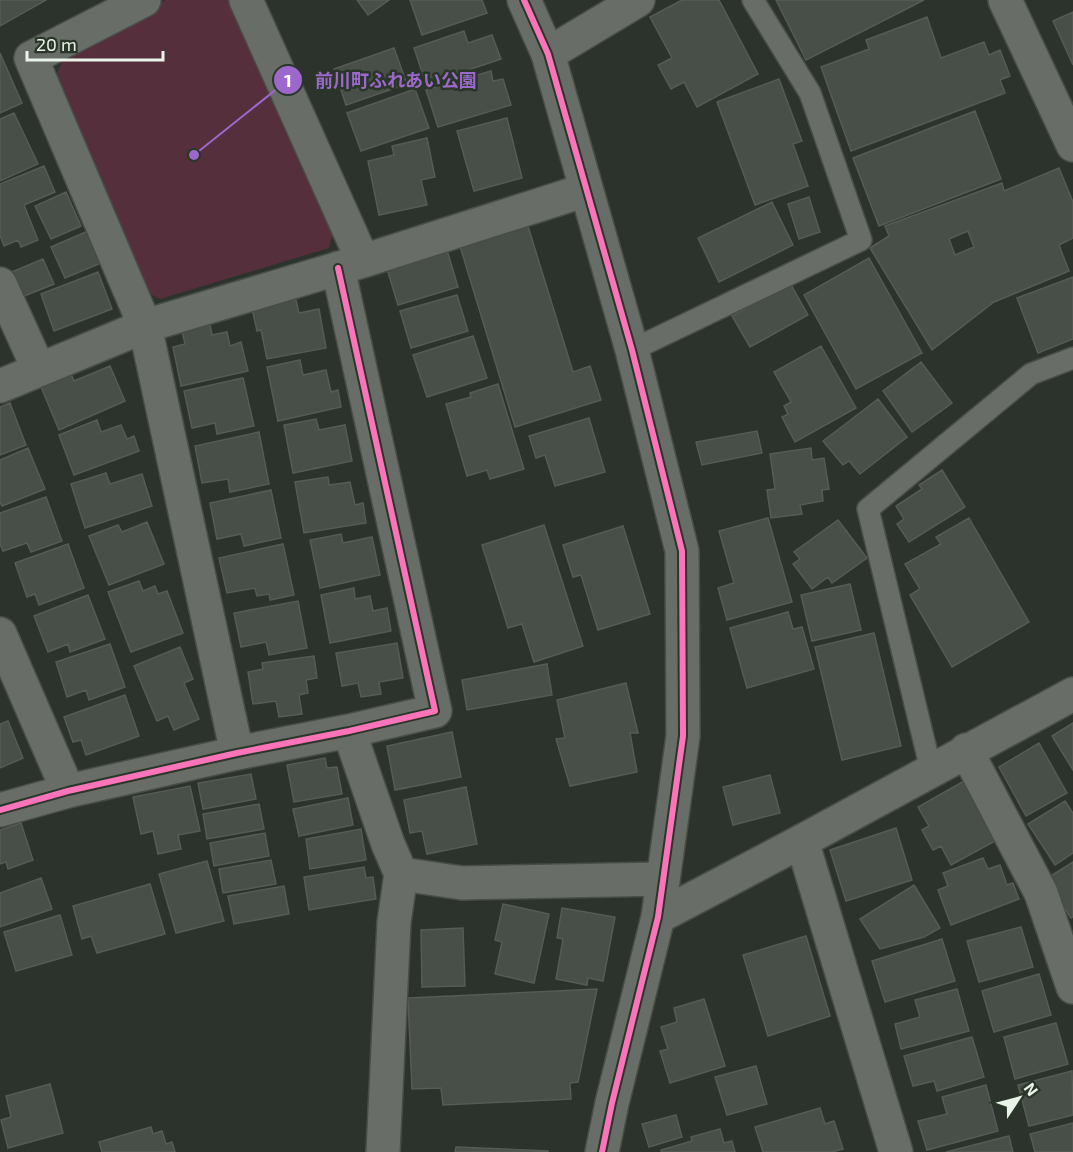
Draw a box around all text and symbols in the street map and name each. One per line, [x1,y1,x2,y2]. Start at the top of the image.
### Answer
scale bar [27,24,164,62]
text: 20 m [36,33,77,55]
callout: 前川町ふれあい公園 [273,62,489,98]
text: 1 [284,69,292,91]
text: 前川町ふれあい公園 [315,69,477,91]
north arrow [989,1068,1049,1128]
text: N [1020,1079,1043,1099]

